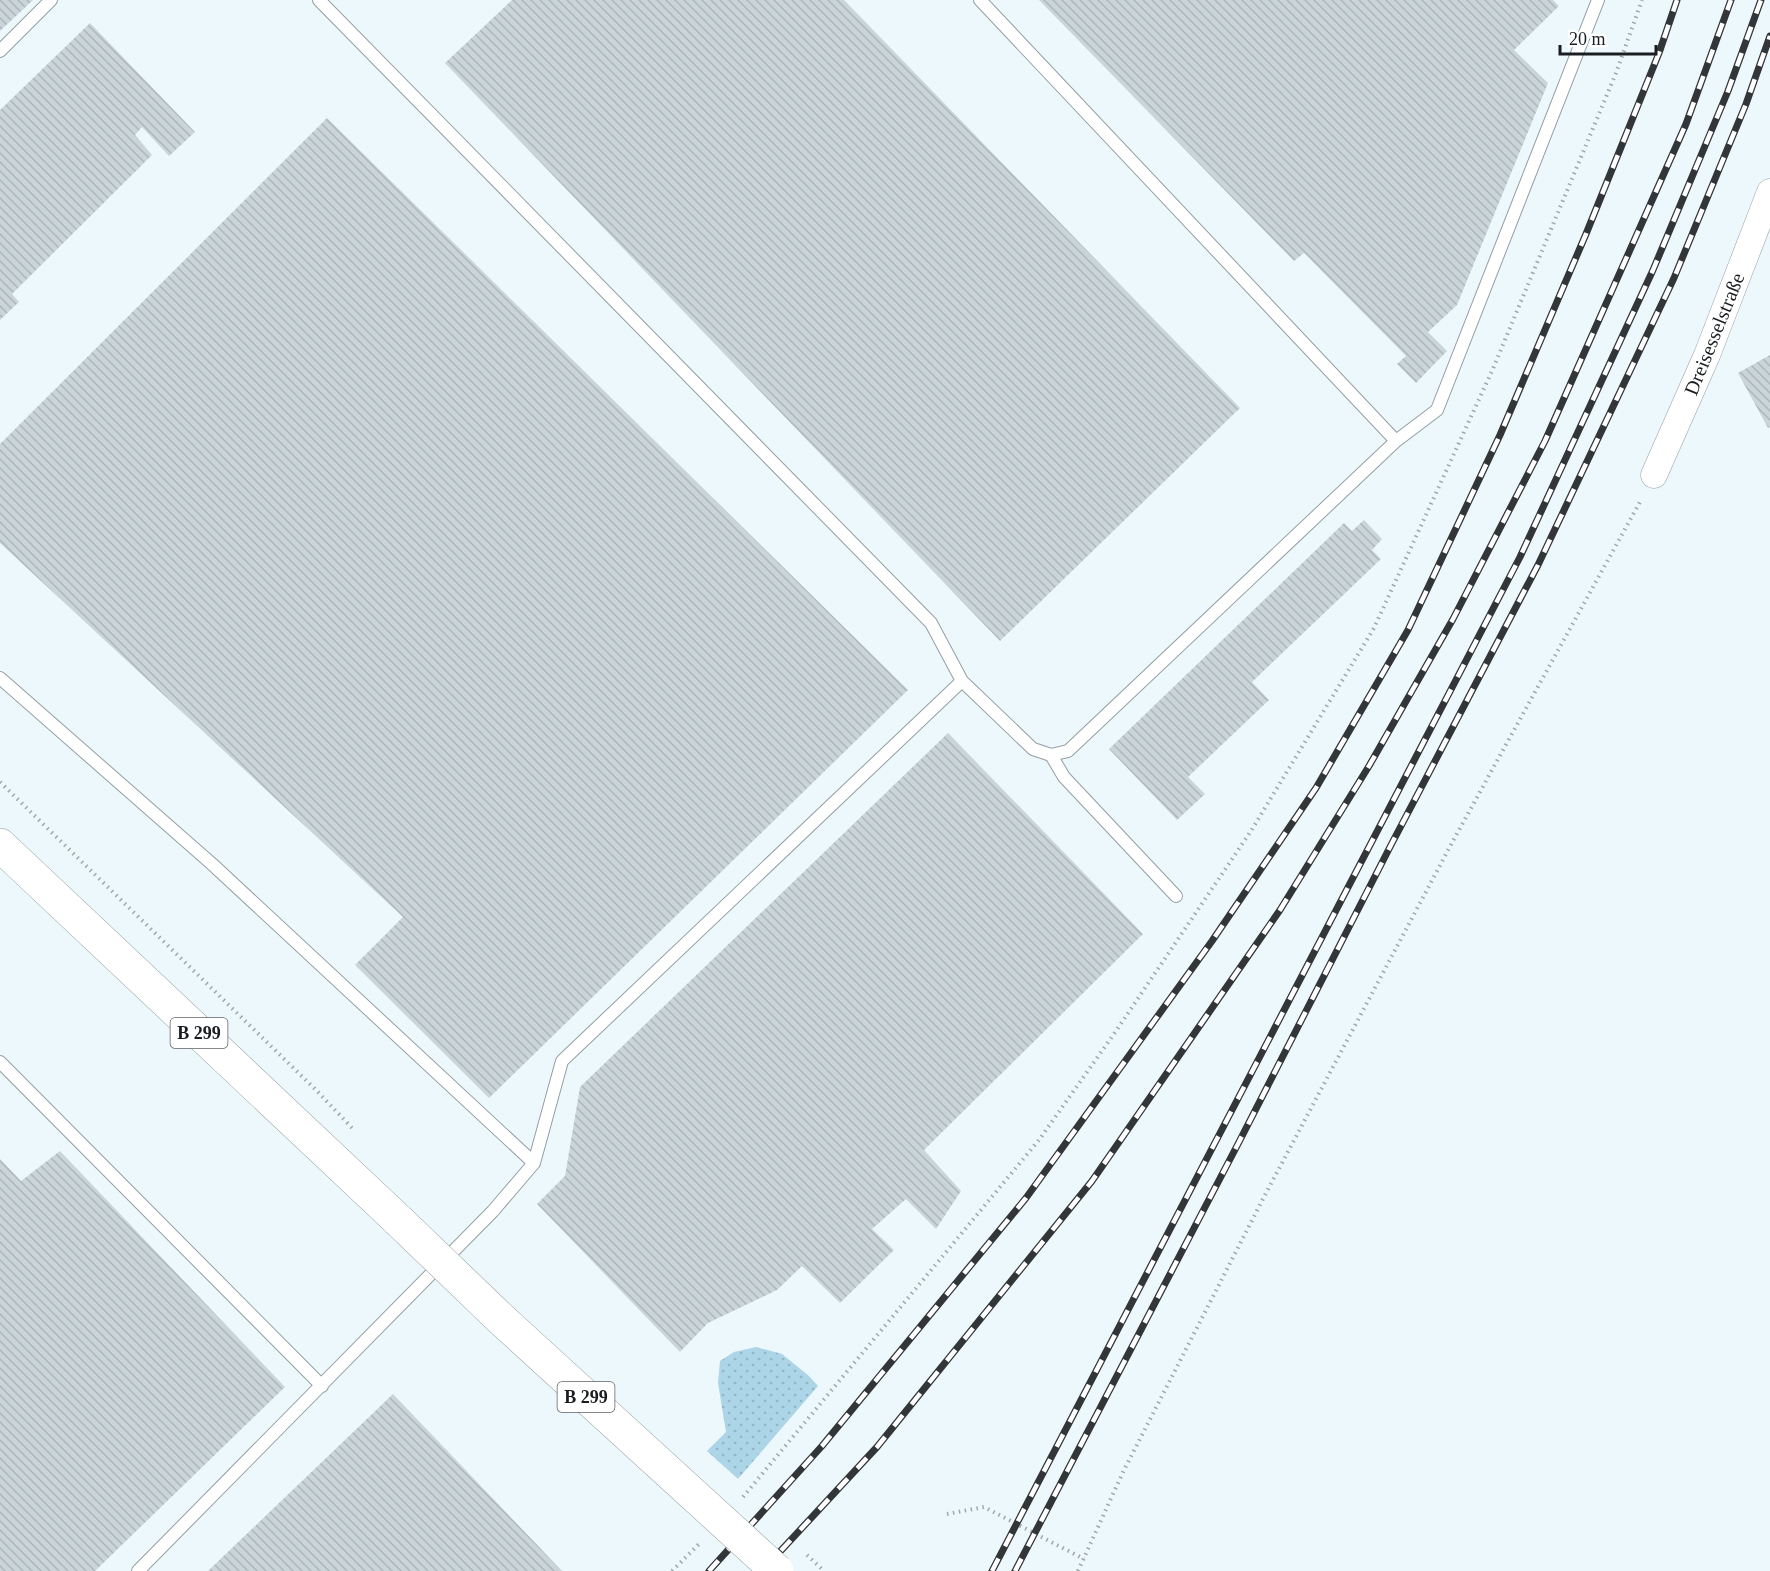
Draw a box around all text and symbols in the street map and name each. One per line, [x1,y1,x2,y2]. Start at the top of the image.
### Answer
scale bar [1560,18,1656,56]
text: 20 m [1569,29,1606,49]
street label: Dreisesselstraße [1679,270,1749,398]
road number: B 299 [170,1018,228,1048]
road number: B 299 [558,1382,614,1412]

